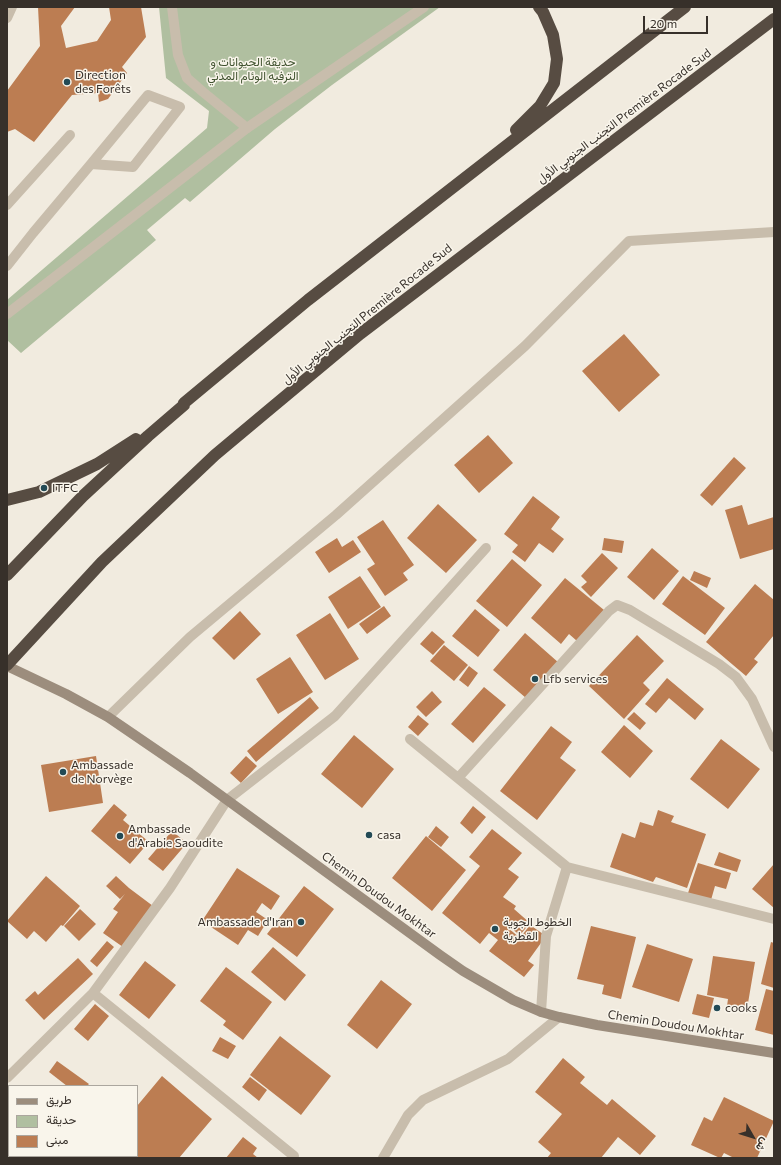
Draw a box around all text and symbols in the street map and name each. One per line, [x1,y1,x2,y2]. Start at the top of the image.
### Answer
scale bar [645,8,710,34]
text: 20 m [650,16,677,30]
street label: التجنب الجنوبي الأول Première Rocade Sud [534,46,714,186]
park label: حديقة الحيوانات و الترفيه الوئام المدني [207,55,299,83]
place label: Direction des Forêts [75,68,131,96]
marker: Direction des Forêts [62,77,72,87]
street label: التجنب الجنوبي الأول Première Rocade Sud [279,241,455,387]
place label: ITFC [52,481,78,495]
marker: ITFC [39,483,49,493]
place label: Lfb services [543,672,608,686]
marker: Lfb services [530,674,540,684]
place label: Ambassade de Norvège [71,758,134,786]
marker: Ambassade de Norvège [58,767,68,777]
place label: Ambassade d'Arabie Saoudite [128,822,223,850]
place label: casa [377,828,401,842]
marker: casa [364,830,374,840]
marker: Ambassade d'Arabie Saoudite [115,831,125,841]
street label: Chemin Doudou Mokhtar [319,849,439,941]
place label: Ambassade d'Iran [198,915,293,929]
place label: الخطوط الجوية القطرية [503,915,572,943]
marker: Ambassade d'Iran [296,917,306,927]
marker: الخطوط الجوية القطرية [490,924,500,934]
place label: cooks [725,1001,757,1015]
marker: cooks [712,1003,722,1013]
street label: Chemin Doudou Mokhtar [607,1007,745,1043]
legend [8,1085,138,1157]
text: طريق [46,1092,71,1106]
text: حديقة [46,1112,76,1126]
north arrow [733,1117,773,1157]
text: مبنى [46,1132,68,1146]
text: ش [754,1136,772,1154]

